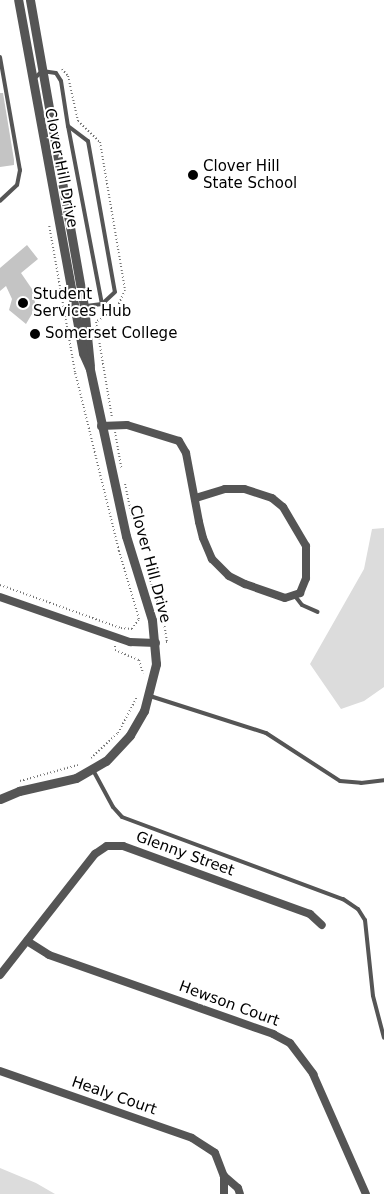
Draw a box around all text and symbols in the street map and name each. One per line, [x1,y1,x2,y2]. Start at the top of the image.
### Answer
street label: Clover Hill Drive [41,107,81,229]
place label: Clover Hill State School [203,157,297,192]
marker: Clover Hill State School [187,169,199,181]
place label: Student Services Hub [33,285,131,320]
marker: Student Services Hub [17,297,29,309]
place label: Somerset College [45,325,177,343]
marker: Somerset College [29,328,41,340]
street label: Clover Hill Drive [126,503,174,625]
street label: Glenny Street [133,828,237,880]
street label: Hewson Court [176,978,282,1030]
street label: Healy Court [69,1073,159,1119]

